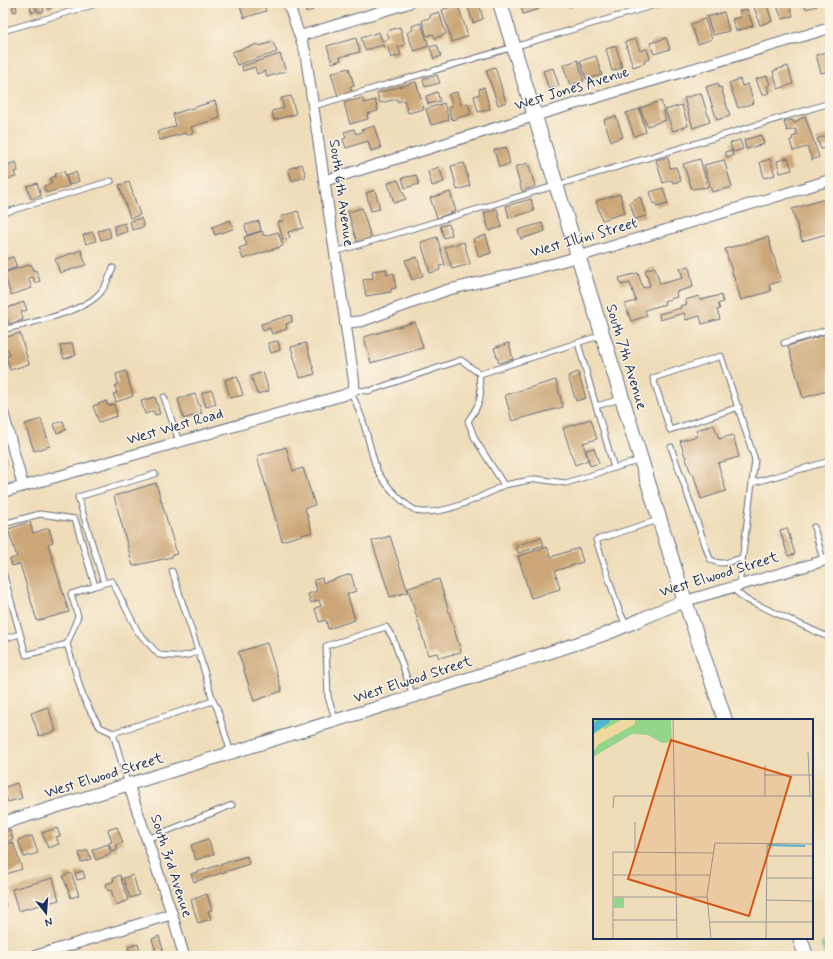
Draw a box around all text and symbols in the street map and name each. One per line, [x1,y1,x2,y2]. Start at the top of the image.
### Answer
street label: West Jones Avenue [512,62,632,116]
street label: South 6th Avenue [324,138,358,248]
street label: West Illini Street [528,213,640,263]
street label: South 7th Avenue [600,302,652,412]
street label: West West Road [124,404,226,450]
street label: West Elwood Street [657,547,781,603]
street label: West Elwood Street [351,651,475,709]
inset map [593,719,813,939]
street label: West Elwood Street [42,748,166,804]
street label: South 3rd Avenue [145,812,197,920]
north arrow [26,893,66,933]
text: N [43,914,54,929]

